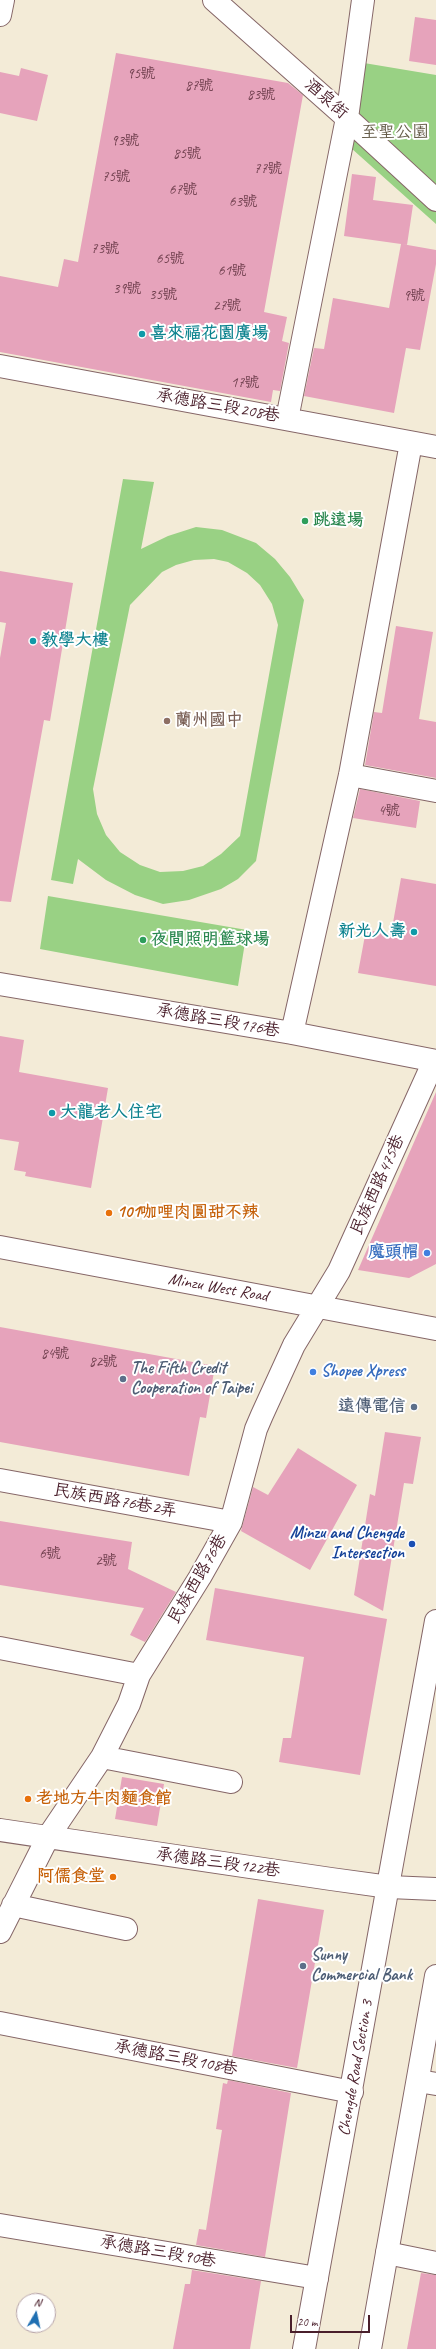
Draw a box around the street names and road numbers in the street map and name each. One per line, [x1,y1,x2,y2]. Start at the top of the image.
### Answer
street label: 酒泉街 [300,75,352,123]
street label: 承德路三段208巷 [155,385,281,427]
street label: 承德路三段176巷 [155,1000,281,1042]
street label: 民族西路475巷 [347,1132,409,1238]
street label: Minzu West Road [167,1269,269,1307]
street label: 民族西路76巷2弄 [52,1480,178,1522]
street label: 民族西路76巷 [164,1530,232,1628]
street label: 承德路三段122巷 [155,1844,281,1882]
street label: Chengde Road Section 3 [334,1998,378,2138]
street label: 承德路三段108巷 [113,2036,239,2080]
street label: 承德路三段90巷 [98,2232,218,2272]

